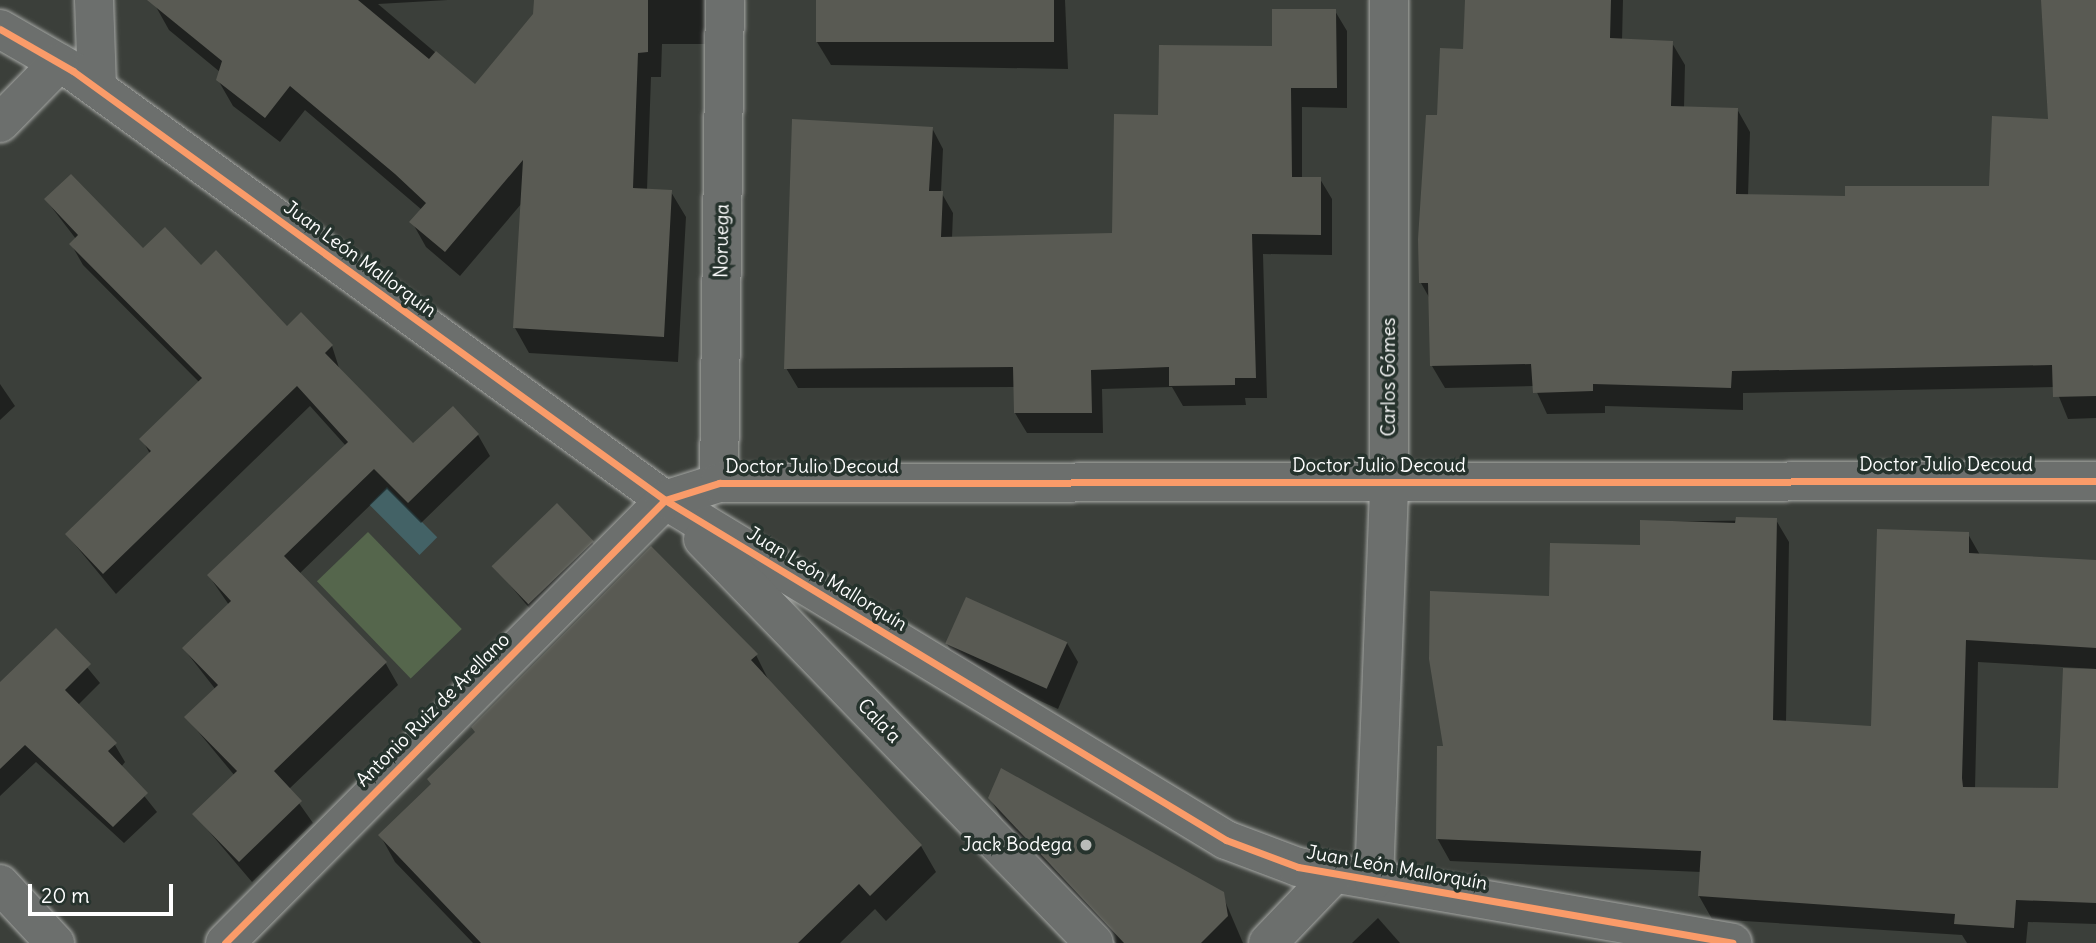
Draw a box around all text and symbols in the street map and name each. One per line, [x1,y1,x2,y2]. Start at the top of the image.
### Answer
street label: Juan León Mallorquín [279,196,441,322]
street label: Noruega [710,204,734,278]
street label: Carlos Gómes [1378,318,1400,436]
street label: Doctor Julio Decoud [1859,454,2033,476]
street label: Doctor Julio Decoud [1292,455,1466,477]
street label: Doctor Julio Decoud [725,456,899,478]
street label: Juan León Mallorquín [743,522,911,636]
street label: Antonio Ruiz de Arellano [351,628,515,792]
street label: Cala'a [853,694,905,748]
place label: Jack Bodega [962,834,1072,856]
marker: Jack Bodega [1078,837,1094,853]
street label: Juan León Mallorquín [1305,841,1489,895]
scale bar [32,870,177,914]
text: 20 m [41,882,90,909]

